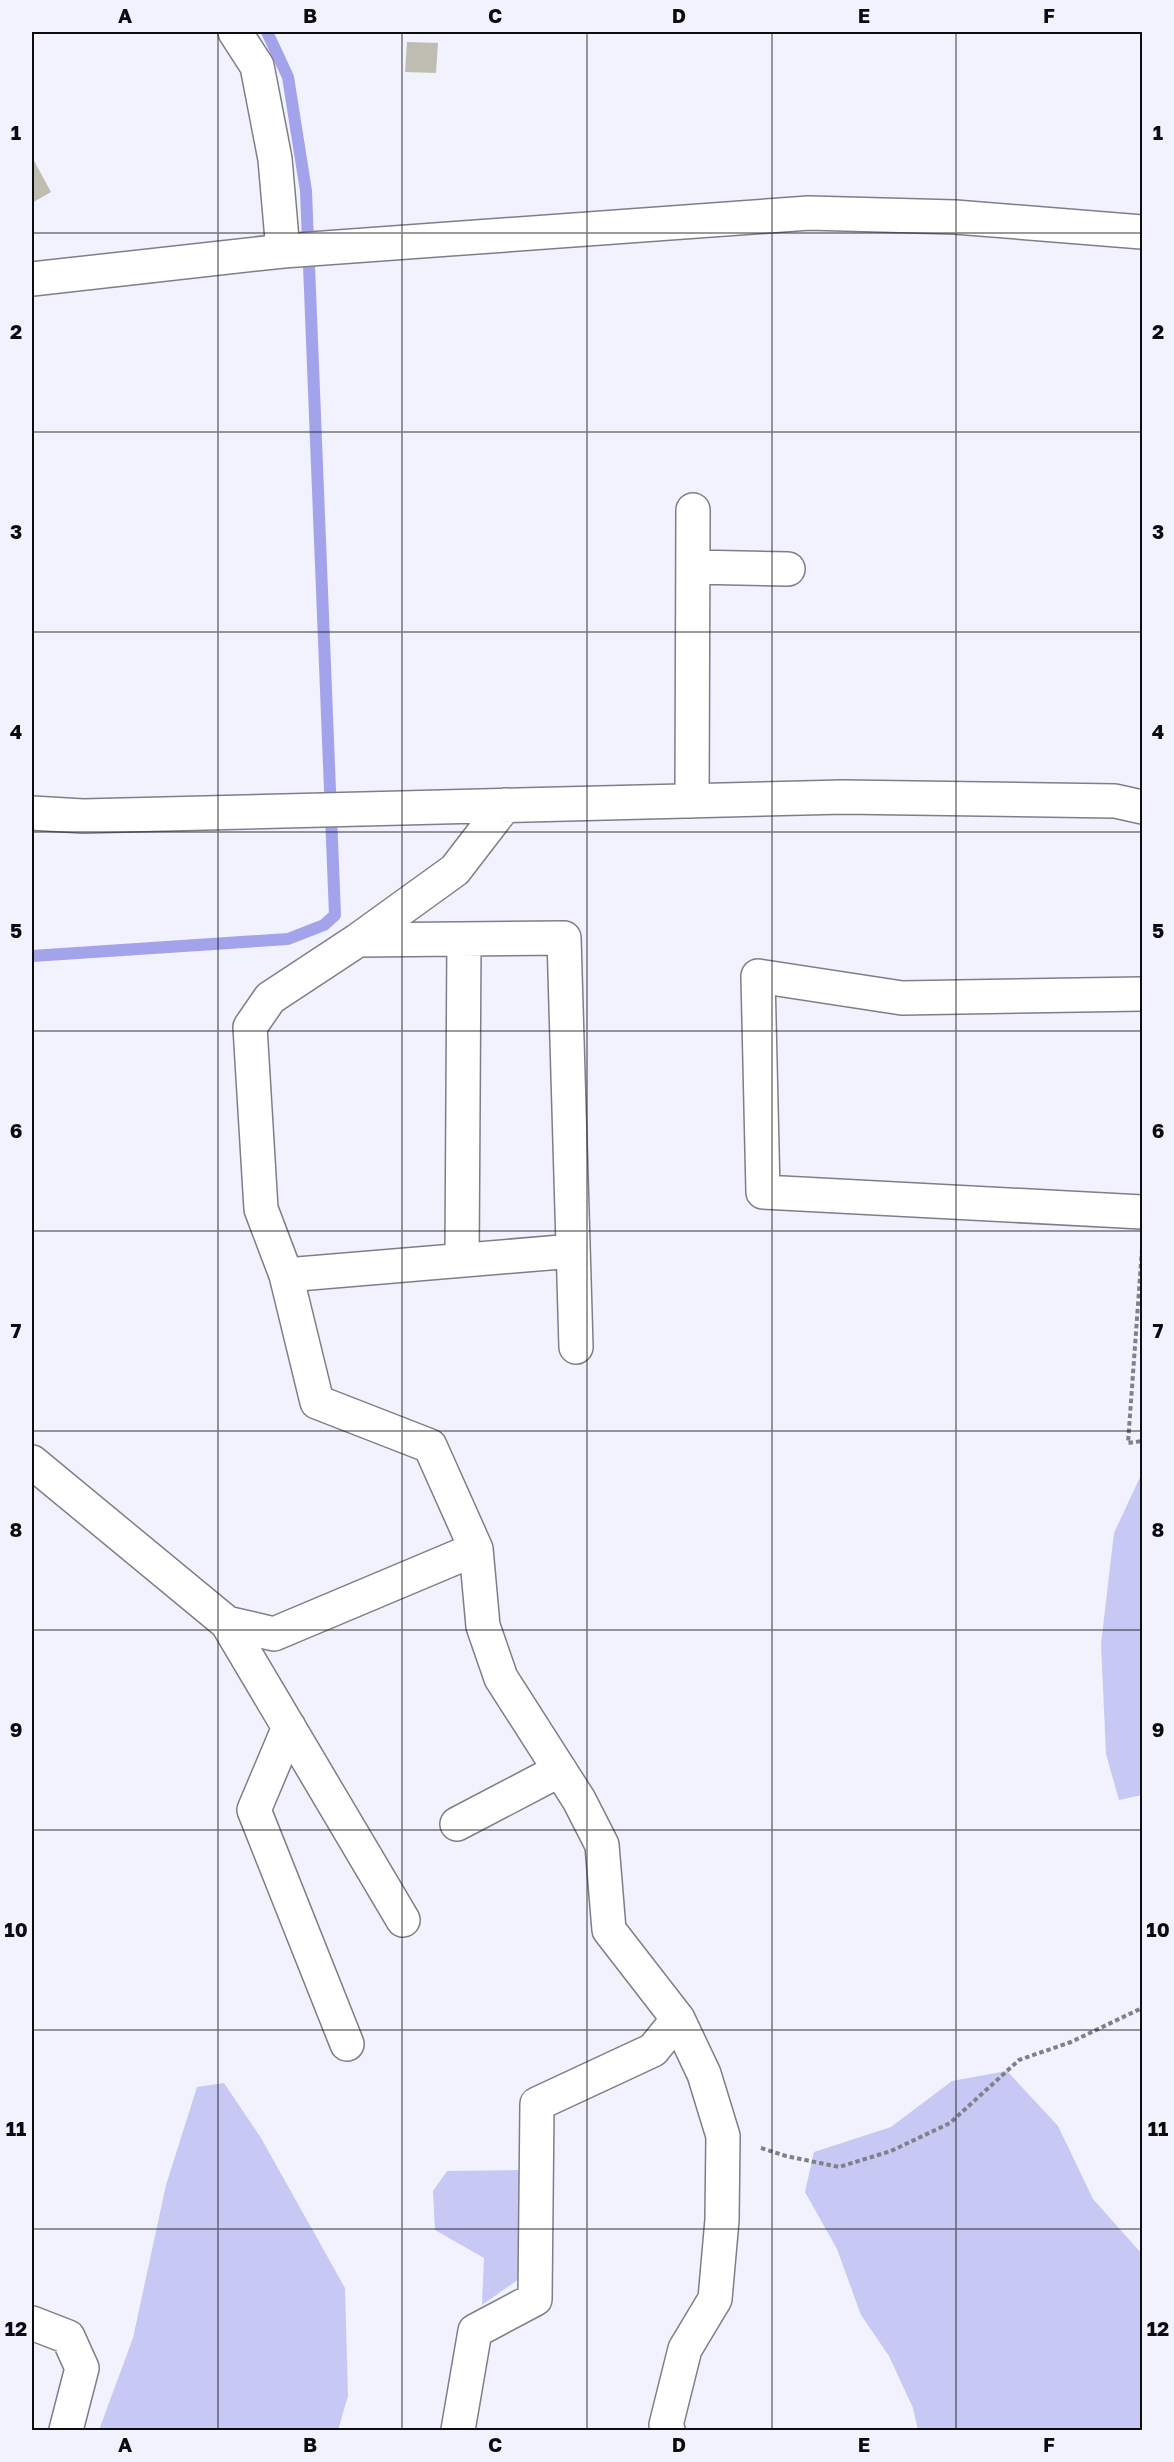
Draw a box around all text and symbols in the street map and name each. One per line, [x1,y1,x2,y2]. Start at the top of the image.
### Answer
text: A [118,3,132,27]
text: B [303,3,317,27]
text: C [488,3,502,27]
text: D [672,3,686,27]
text: E [858,3,870,27]
text: F [1043,3,1055,27]
text: 1 [11,120,21,144]
text: 1 [1153,120,1163,144]
text: 2 [10,319,22,343]
text: 2 [1152,319,1164,343]
text: 3 [10,519,22,543]
text: 3 [1152,519,1164,543]
text: 4 [10,719,22,743]
text: 4 [1152,719,1164,743]
text: 5 [10,918,22,942]
text: 5 [1152,918,1164,942]
text: 6 [10,1118,22,1142]
text: 6 [1152,1118,1164,1142]
text: 7 [11,1318,22,1342]
text: 7 [1153,1318,1164,1342]
text: 8 [10,1517,22,1541]
text: 8 [1152,1517,1164,1541]
text: 9 [10,1717,22,1741]
text: 9 [1152,1717,1164,1741]
text: 10 [4,1917,28,1941]
text: 10 [1146,1917,1170,1941]
text: 11 [6,2116,26,2140]
text: 11 [1148,2116,1168,2140]
text: 12 [5,2316,27,2340]
text: 12 [1147,2316,1169,2340]
text: A [118,2432,132,2456]
text: B [303,2432,317,2456]
text: C [488,2432,502,2456]
text: D [672,2432,686,2456]
text: E [858,2432,870,2456]
text: F [1043,2432,1055,2456]

